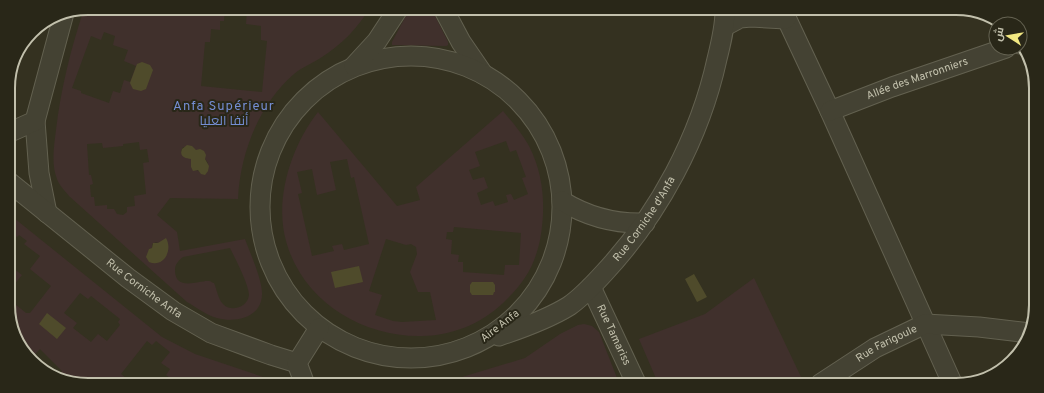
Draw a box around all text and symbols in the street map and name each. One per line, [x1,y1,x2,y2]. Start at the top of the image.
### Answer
north arrow [988,16,1028,56]
text: ش [991,26,1008,42]
street label: Allée des Marronniers [864,54,970,103]
district label: Anfa Supérieur أنفا العليا [173,99,275,130]
street label: Rue Corniche d'Anfa [610,174,679,265]
street label: Rue Corniche Anfa [103,256,184,322]
street label: Rue Tamariss [593,302,634,368]
street label: Aire Anfa [478,306,522,345]
street label: Rue Farigoule [853,322,920,366]

